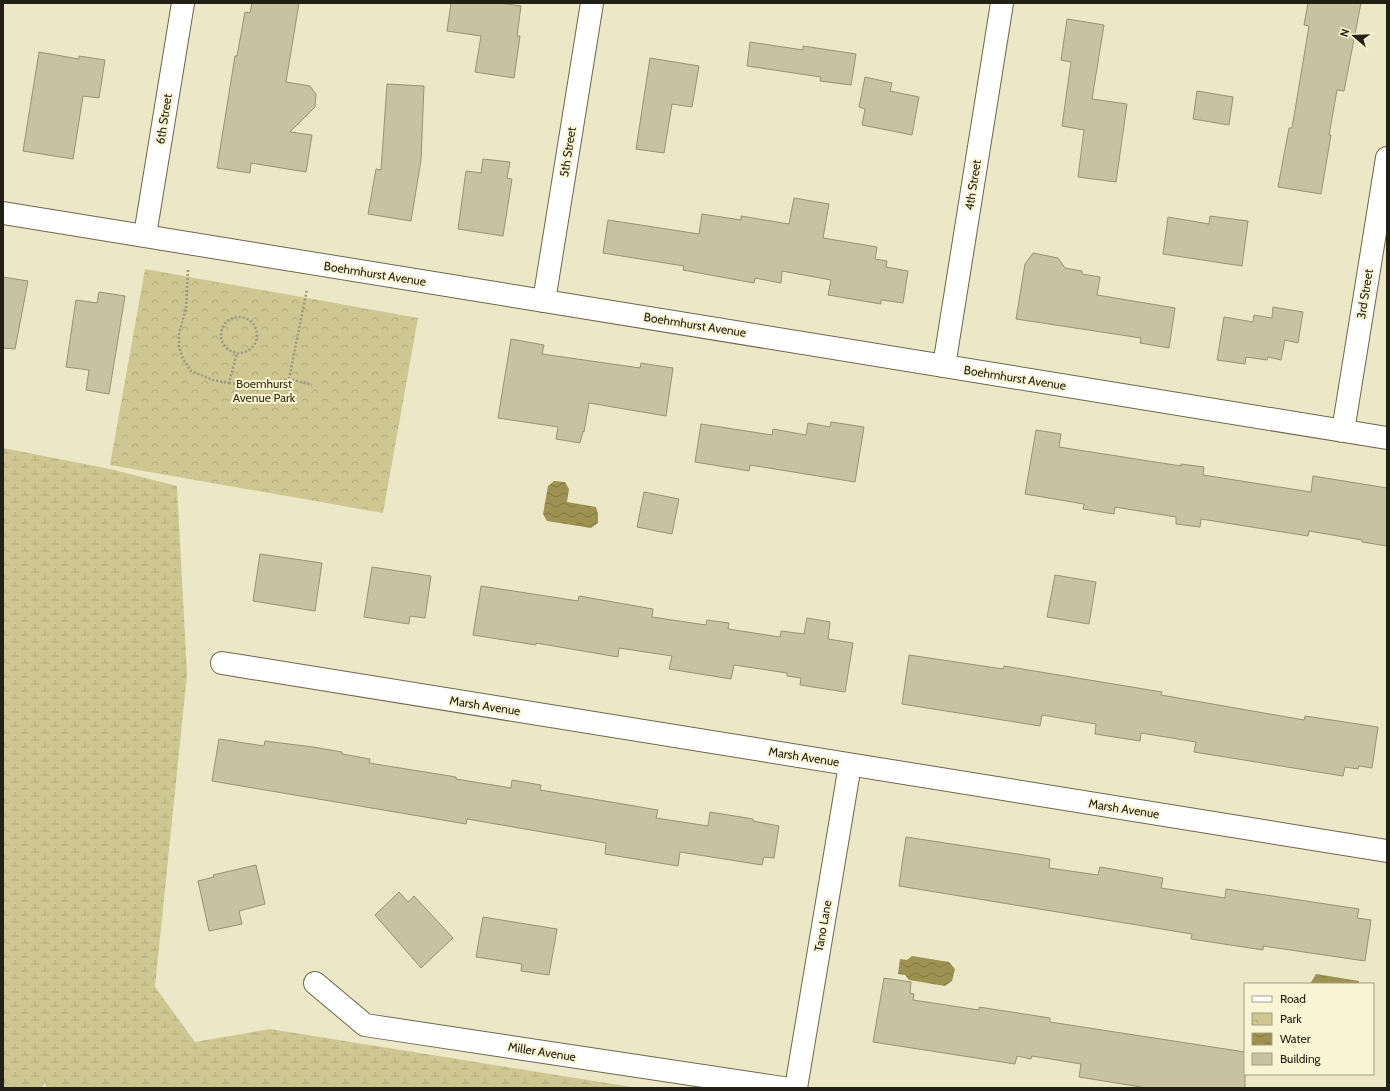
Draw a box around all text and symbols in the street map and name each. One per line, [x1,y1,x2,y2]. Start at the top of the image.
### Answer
north arrow [1334,16,1374,56]
text: N [1337,27,1352,39]
street label: 6th Street [152,93,175,145]
street label: 5th Street [556,126,579,178]
street label: 4th Street [961,159,984,211]
street label: Boehmhurst Avenue [323,258,427,289]
street label: 3rd Street [1353,268,1376,320]
street label: Boehmhurst Avenue [643,309,747,340]
street label: Boehmhurst Avenue [963,362,1067,393]
park label: Boemhurst Avenue Park [233,376,296,405]
street label: Marsh Avenue [449,693,522,719]
street label: Marsh Avenue [768,744,841,770]
street label: Marsh Avenue [1088,796,1161,822]
street label: Tano Lane [811,899,834,953]
legend [1244,983,1374,1075]
text: Road [1280,991,1306,1006]
text: Park [1280,1011,1302,1026]
text: Water [1280,1031,1311,1046]
street label: Miller Avenue [507,1039,577,1064]
text: Building [1280,1051,1322,1066]

